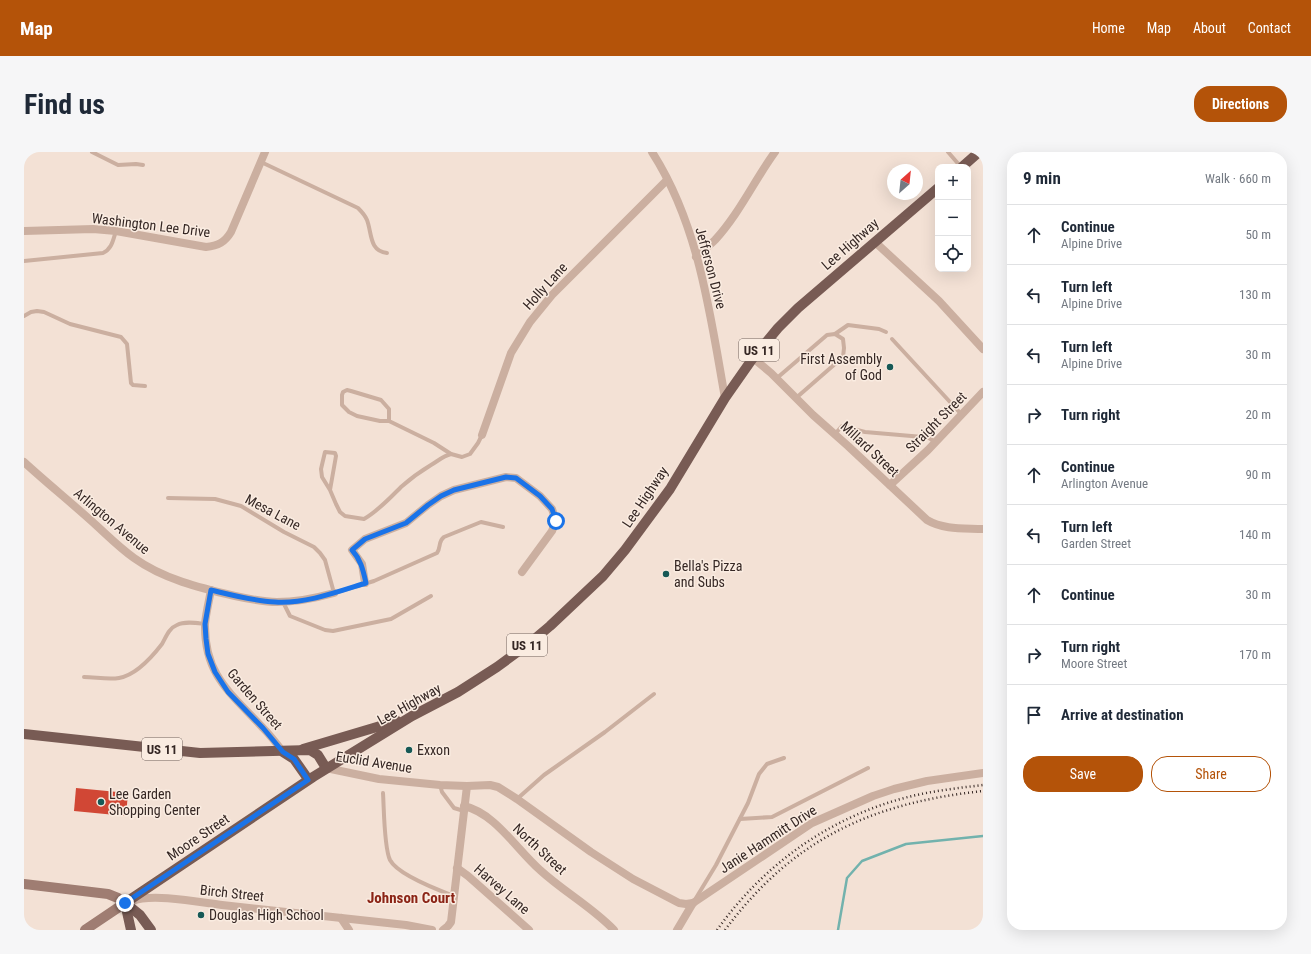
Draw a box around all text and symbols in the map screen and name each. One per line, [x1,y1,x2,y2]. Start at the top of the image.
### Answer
text: Map [20,17,53,40]
text: Home [1092,20,1125,36]
text: Map [1147,20,1171,36]
text: About [1193,20,1226,36]
text: Contact [1248,20,1291,36]
button: Directions [1194,86,1287,122]
text: Find us [24,88,105,121]
north arrow [887,164,923,200]
map controls [935,164,971,272]
button: + [935,164,971,200]
text: 9 min [1023,168,1061,188]
text: Walk · 660 m [1205,171,1271,186]
button: − [935,200,971,236]
street label: Washington Lee Drive [91,210,212,240]
street label: Lee Highway [818,215,882,273]
text: Continue [1061,218,1115,236]
icon: ahead [1023,224,1045,246]
street label: Jefferson Drive [692,225,730,311]
text: 50 m [1245,227,1271,242]
button: locate [935,236,971,272]
text: Alpine Drive [1061,236,1122,251]
street label: Holly Lane [520,259,571,313]
text: Turn left [1061,278,1112,296]
icon: left [1023,284,1045,306]
text: 130 m [1239,287,1271,302]
text: Alpine Drive [1061,296,1122,311]
text: Turn left [1061,338,1112,356]
road number: US 11 [739,339,779,361]
icon: left [1023,344,1045,366]
text: 30 m [1245,347,1271,362]
place label: First Assembly of God [800,351,882,383]
text: Alpine Drive [1061,356,1122,371]
marker: First Assembly of God [885,362,895,372]
street label: Straight Street [902,388,970,456]
icon: right [1023,404,1045,426]
text: Turn right [1061,406,1120,424]
text: 20 m [1245,407,1271,422]
street label: Millard Street [837,418,903,480]
text: Continue [1061,458,1115,476]
street label: Lee Highway [619,463,671,531]
icon: ahead [1023,464,1045,486]
text: 90 m [1245,467,1271,482]
text: Arlington Avenue [1061,476,1148,491]
street label: Arlington Avenue [71,485,153,558]
street label: Mesa Lane [243,491,304,533]
route start [547,512,565,530]
text: Turn left [1061,518,1112,536]
icon: left [1023,524,1045,546]
text: 140 m [1239,527,1271,542]
text: Garden Street [1061,536,1131,551]
place label: Bella's Pizza and Subs [674,558,742,590]
marker: Bella's Pizza and Subs [661,569,671,579]
icon: ahead [1023,584,1045,606]
text: Continue [1061,586,1115,604]
text: 30 m [1245,587,1271,602]
road number: US 11 [507,634,547,656]
text: Turn right [1061,638,1120,656]
icon: right [1023,644,1045,666]
text: 170 m [1239,647,1271,662]
text: Moore Street [1061,656,1127,671]
street label: Garden Street [224,665,286,733]
street label: Lee Highway [374,680,444,728]
icon: arrive [1023,704,1045,726]
text: Arrive at destination [1061,706,1184,724]
road number: US 11 [142,738,182,760]
place label: Exxon [417,742,450,758]
marker: Exxon [404,745,414,755]
street label: Euclid Avenue [335,748,414,776]
button: Save [1023,756,1143,792]
button: Share [1151,756,1271,792]
place label: Lee Garden Shopping Center [109,786,200,818]
marker: Lee Garden Shopping Center [96,797,106,807]
street label: Janie Hammitt Drive [717,801,820,876]
street label: Moore Street [164,810,232,864]
street label: North Street [510,820,570,878]
street label: Harvey Lane [471,861,533,918]
street label: Birch Street [199,882,265,904]
district label: Johnson Court [367,889,455,907]
route end [116,894,134,912]
place label: Douglas High School [209,907,324,923]
marker: Douglas High School [196,910,206,920]

